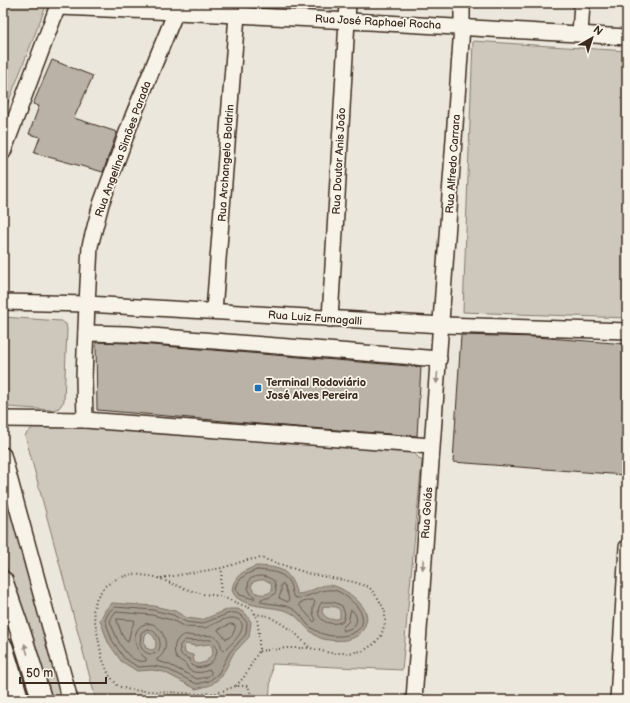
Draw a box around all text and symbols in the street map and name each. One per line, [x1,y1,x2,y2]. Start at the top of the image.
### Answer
street label: Rua José Raphael Rocha [315,12,441,32]
north arrow [572,18,612,58]
text: N [591,23,605,38]
street label: Rua Angelina Simões Parada [92,79,154,219]
street label: Rua Archangelo Boldrin [215,104,237,222]
street label: Rua Doutor Anis João [330,107,348,215]
street label: Rua Alfredo Carrara [443,114,463,214]
street label: Rua Luiz Fumagalli [267,308,363,328]
one-way arrow [434,372,441,384]
place label: Terminal Rodoviário José Alves Pereira [266,376,366,402]
marker: Terminal Rodoviário José Alves Pereira [253,383,263,393]
street label: Rua Goiás [419,486,435,539]
one-way arrow [420,558,427,570]
one-way arrow [23,643,29,655]
scale bar [20,659,106,685]
text: 50 m [26,666,53,681]

